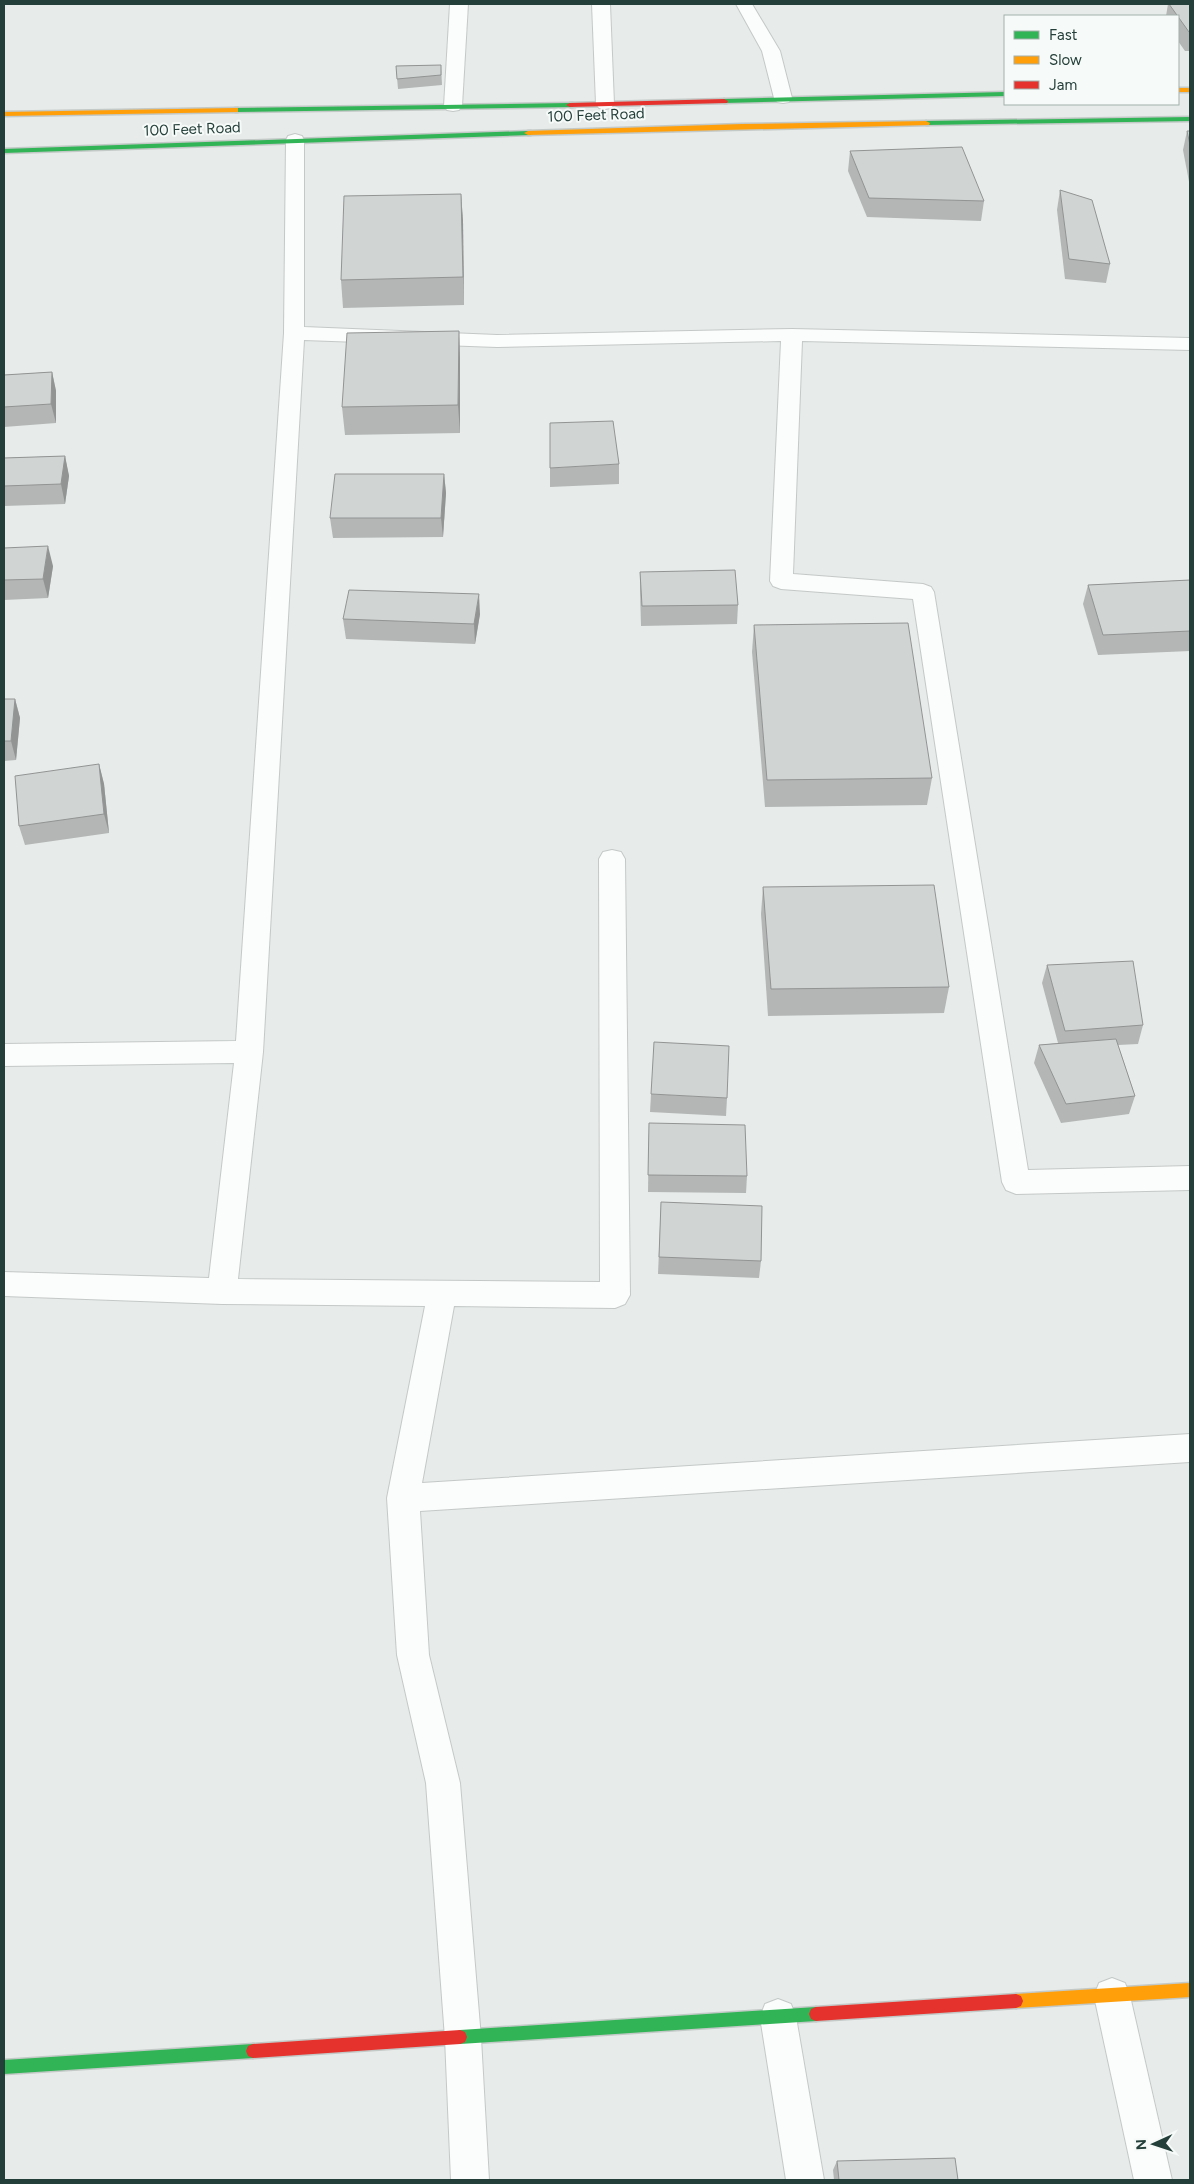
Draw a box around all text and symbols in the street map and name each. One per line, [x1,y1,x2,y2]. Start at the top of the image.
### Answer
legend [1004,15,1179,105]
text: Fast [1049,26,1078,44]
text: Slow [1049,51,1082,69]
text: Jam [1049,76,1077,94]
street label: 100 Feet Road [547,104,645,126]
street label: 100 Feet Road [143,118,241,140]
north arrow [1129,2119,1179,2169]
text: N [1133,2139,1150,2151]

